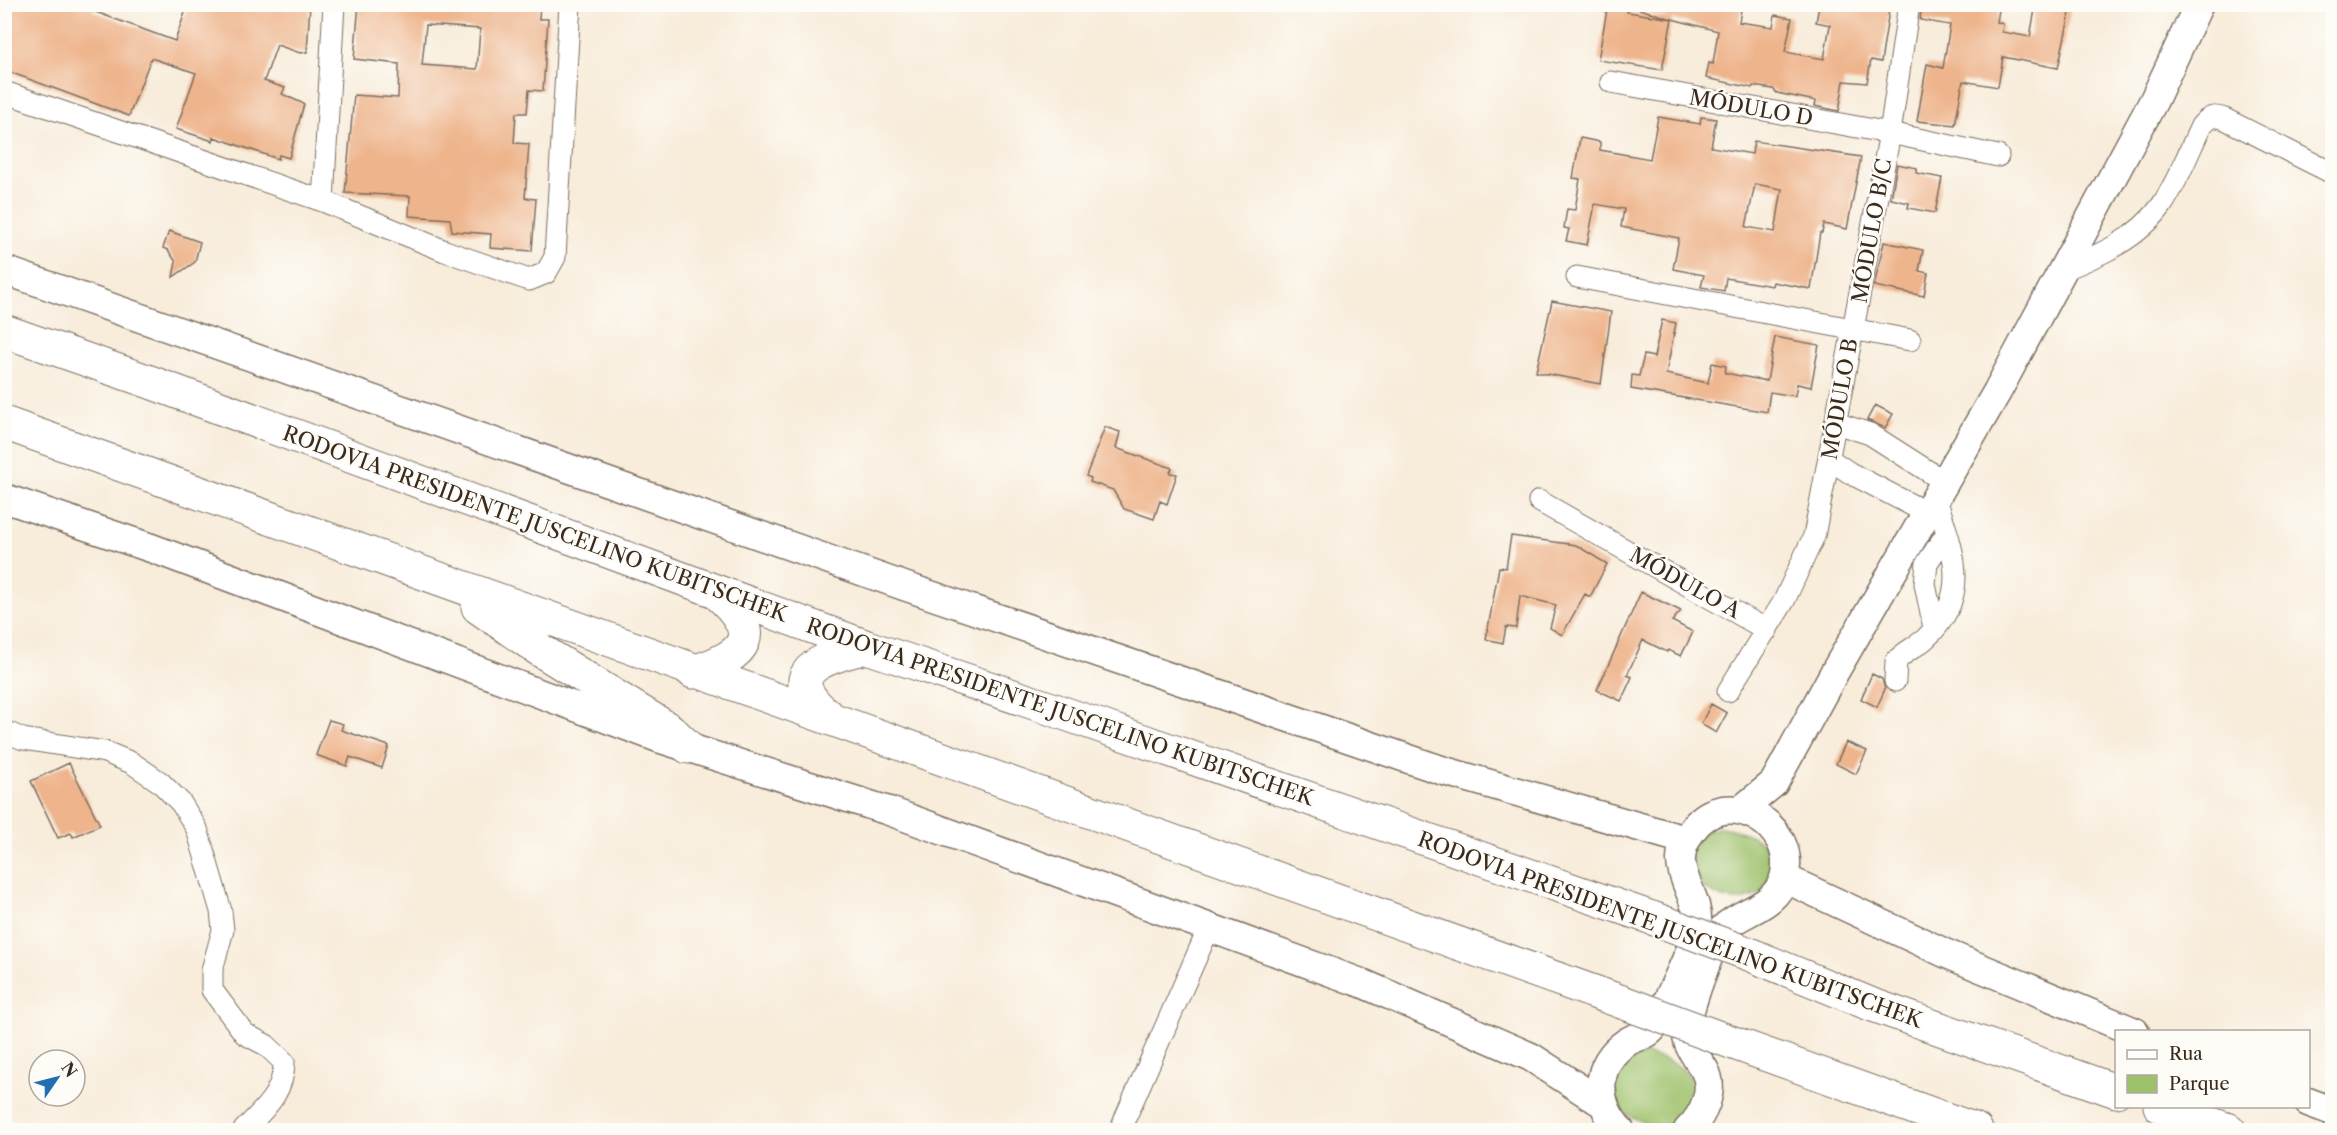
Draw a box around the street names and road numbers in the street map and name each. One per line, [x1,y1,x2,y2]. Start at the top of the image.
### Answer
street label: MÓDULO D [1687,84,1815,131]
street label: MÓDULO B/C [1846,157,1897,305]
street label: MÓDULO B [1817,336,1862,462]
street label: RODOVIA PRESIDENTE JUSCELINO KUBITSCHEK [279,420,791,627]
street label: MÓDULO A [1625,542,1745,623]
street label: RODOVIA PRESIDENTE JUSCELINO KUBITSCHEK [803,613,1318,811]
street label: RODOVIA PRESIDENTE JUSCELINO KUBITSCHEK [1414,826,1926,1033]

